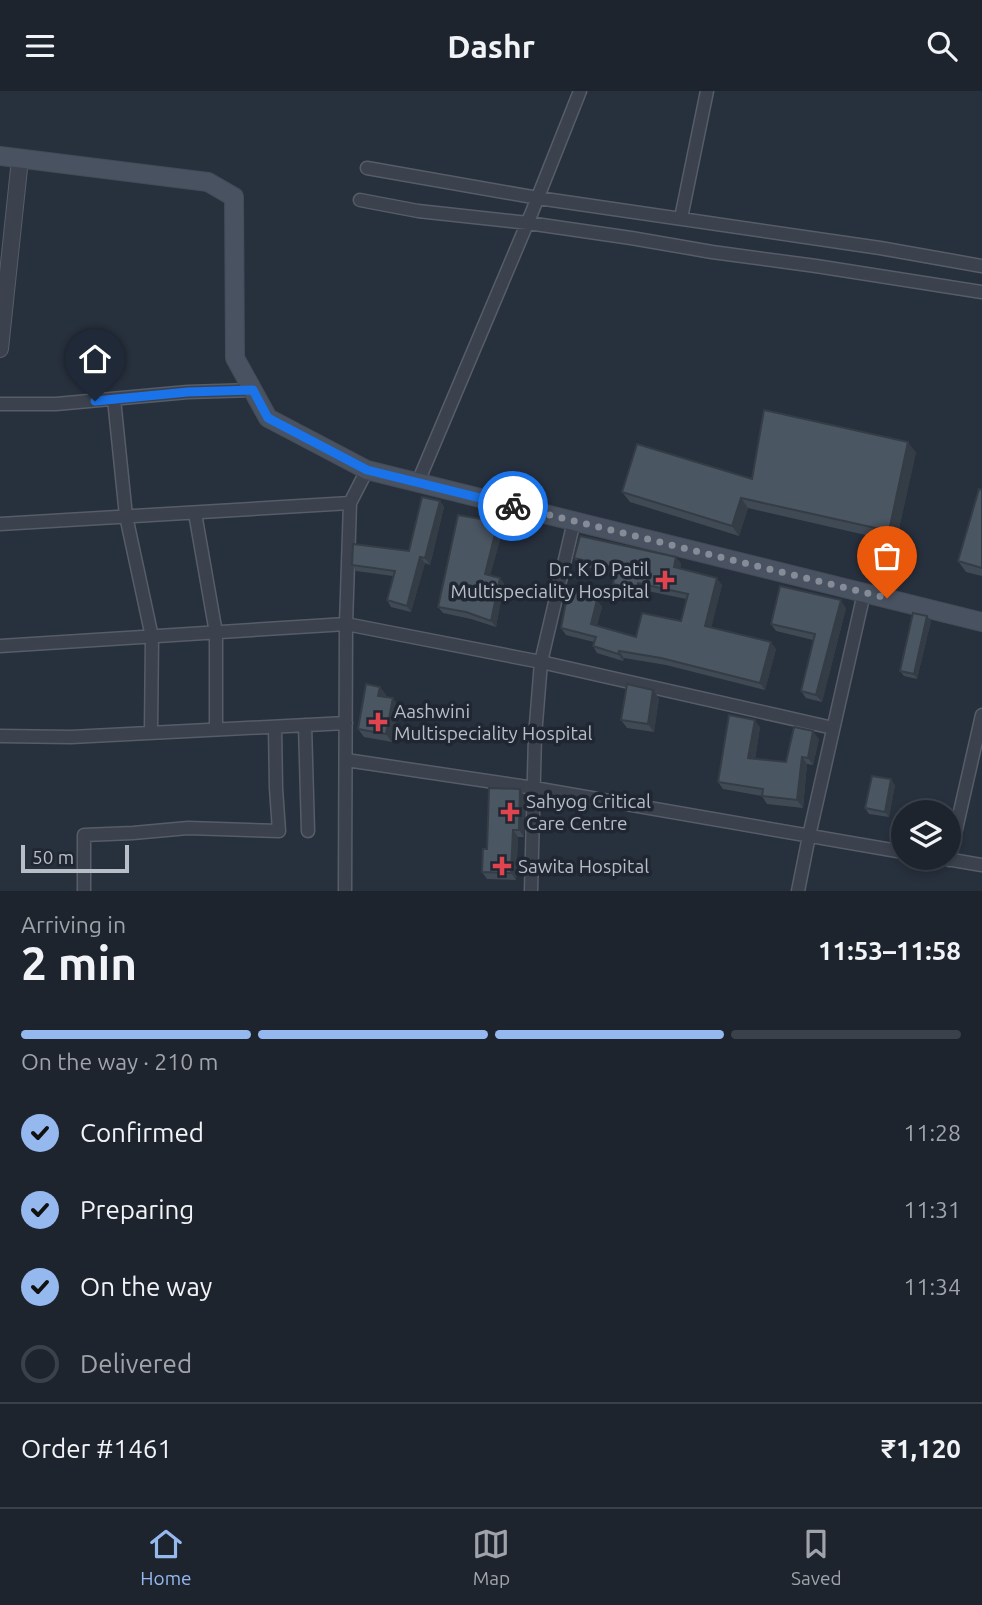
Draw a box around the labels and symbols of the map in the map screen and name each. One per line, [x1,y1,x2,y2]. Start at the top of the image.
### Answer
pin [65,329,125,401]
courier [478,471,548,541]
pin [857,526,917,598]
place label: Dr. K D Patil Multispeciality Hospital [450,558,649,602]
marker: Dr. K D Patil Multispeciality Hospital [655,570,675,590]
place label: Aashwini Multispeciality Hospital [394,700,593,744]
marker: Aashwini Multispeciality Hospital [368,712,388,732]
place label: Sahyog Critical Care Centre [526,790,651,834]
marker: Sahyog Critical Care Centre [500,802,520,822]
scale bar [21,842,130,874]
place label: Sawita Hospital [518,855,649,877]
marker: Sawita Hospital [492,856,512,876]

